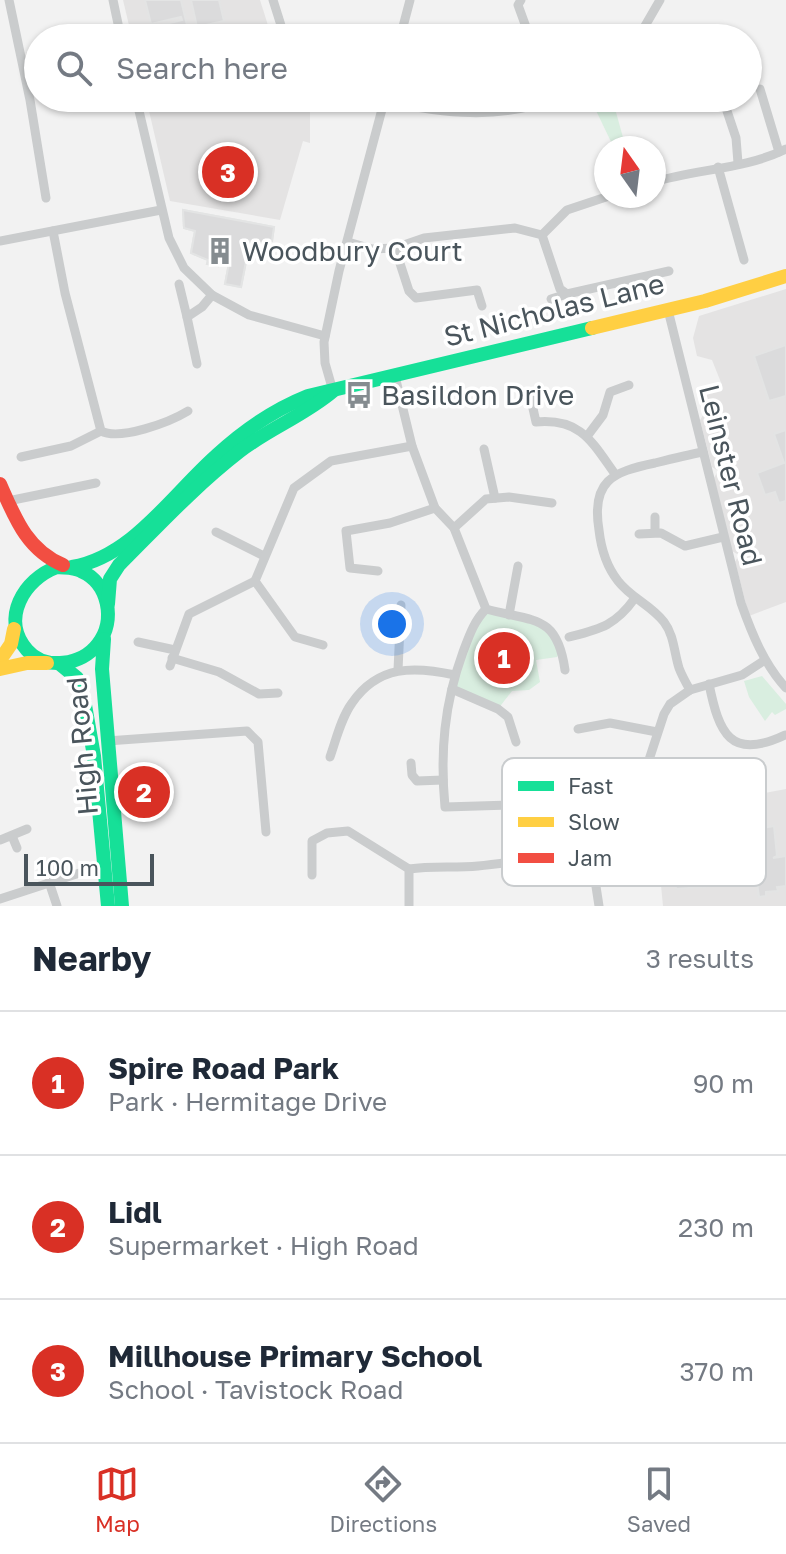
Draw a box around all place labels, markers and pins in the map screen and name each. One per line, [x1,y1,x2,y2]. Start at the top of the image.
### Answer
pin: 3 [202,142,254,202]
place label: Woodbury Court [242,234,463,267]
building icon: Woodbury Court [205,236,235,266]
place label: Basildon Drive [381,378,574,411]
bus stop icon: Basildon Drive [344,380,374,410]
pin: 1 [478,628,530,688]
pin: 2 [118,762,170,822]

